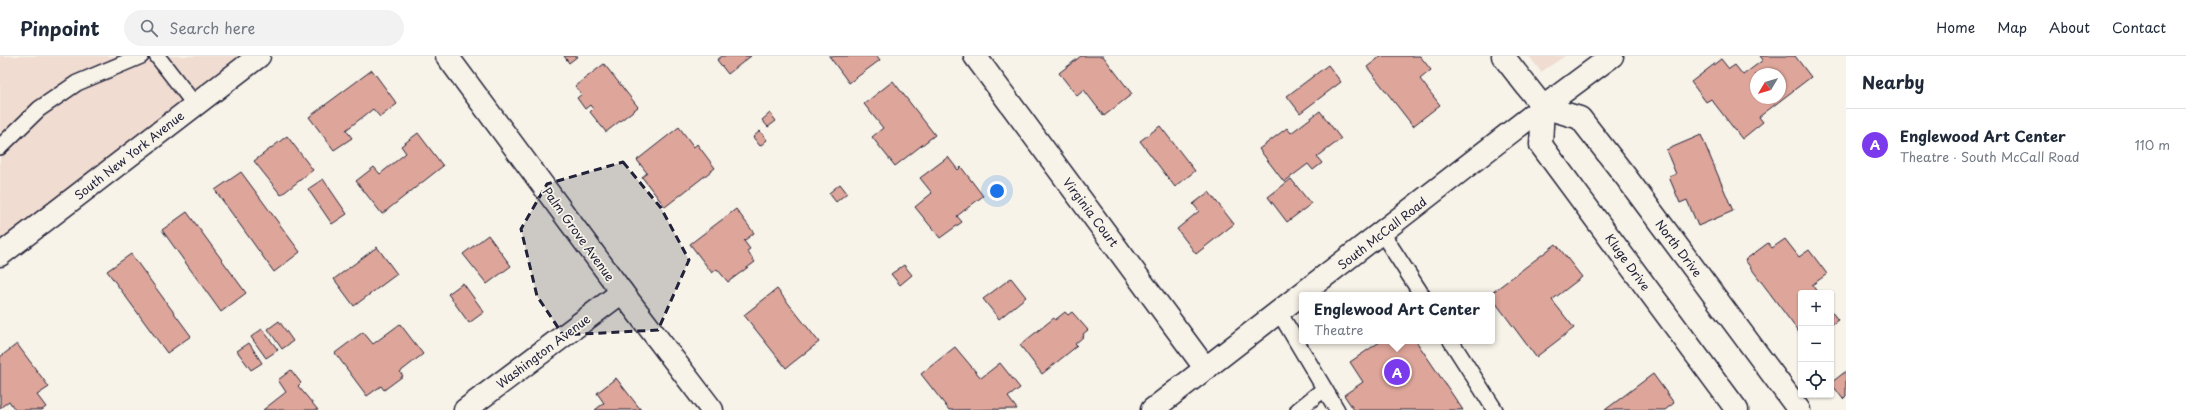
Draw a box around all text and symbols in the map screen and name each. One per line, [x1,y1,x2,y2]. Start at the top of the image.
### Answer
search box [124,10,404,46]
text: Pinpoint [20,14,100,42]
text: Search here [170,16,255,39]
icon: search [138,17,160,39]
text: Home [1936,17,1975,38]
text: Map [1997,17,2027,38]
text: About [2049,17,2090,38]
text: Contact [2112,17,2166,38]
north arrow [1750,68,1786,104]
text: Nearby [1862,69,1924,95]
street label: South New York Avenue [70,106,188,204]
text: Englewood Art Center [1900,124,2066,147]
text: A [1870,135,1880,154]
text: 110 m [2135,135,2170,154]
text: Theatre · South McCall Road [1900,147,2080,166]
street label: Virginia Court [1059,174,1123,250]
your location [987,181,1007,201]
street label: Palm Grove Avenue [539,183,619,285]
street label: South McCall Road [1334,193,1430,273]
street label: North Drive [1651,216,1707,280]
street label: Kluge Drive [1601,230,1655,294]
map controls [1798,290,1834,398]
button: + [1798,290,1834,326]
popup [1299,292,1495,344]
text: Englewood Art Center [1314,297,1480,320]
street label: Washington Avenue [492,309,594,392]
text: Theatre [1314,320,1364,339]
button: − [1798,326,1834,362]
pin: A [1384,357,1410,387]
button: locate [1798,362,1834,398]

